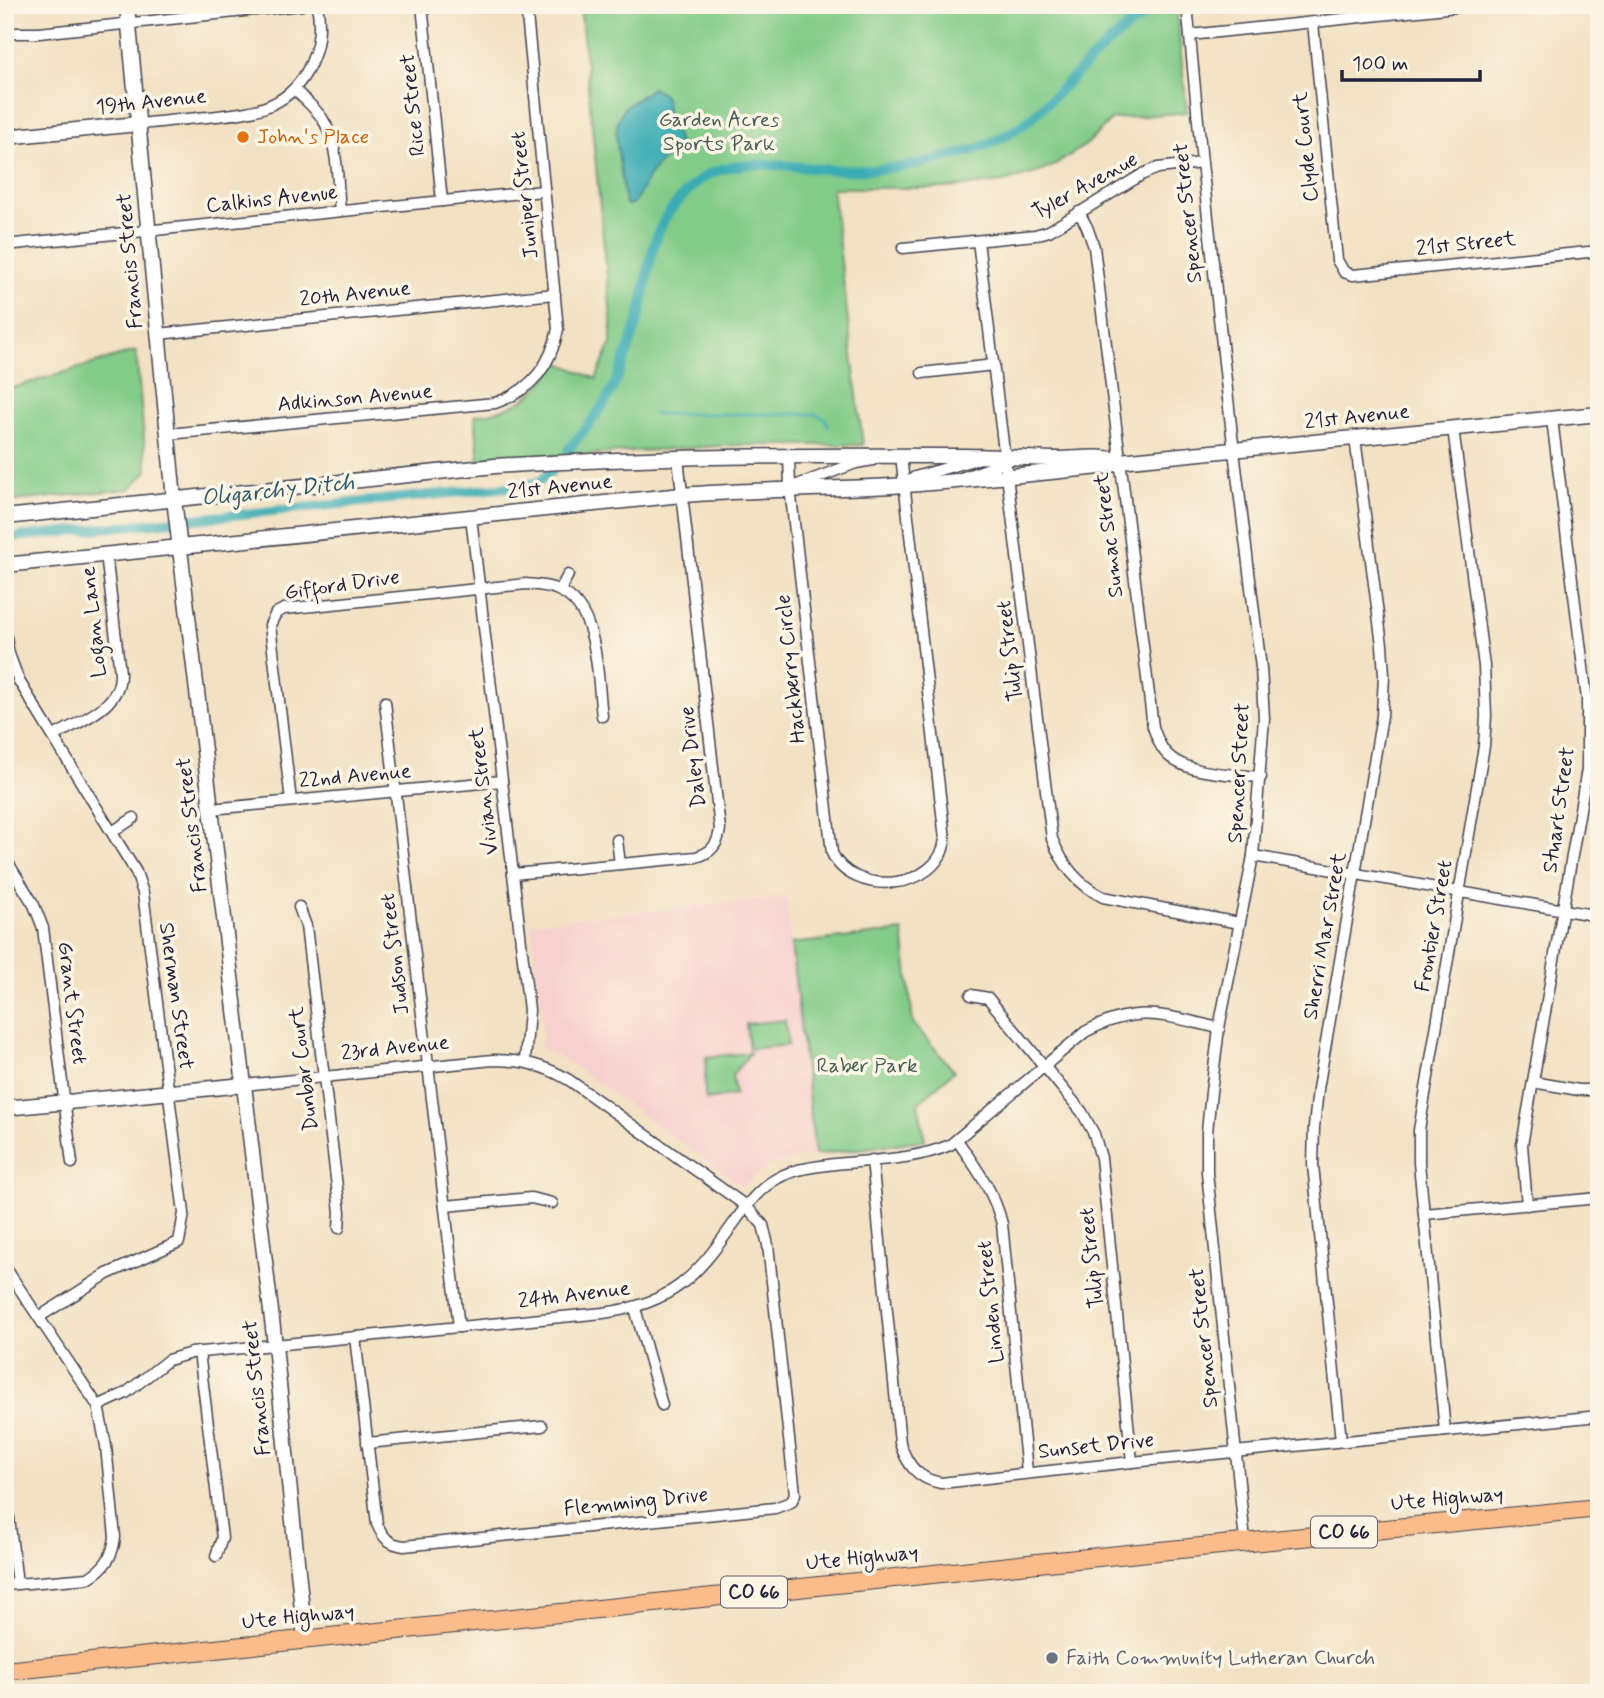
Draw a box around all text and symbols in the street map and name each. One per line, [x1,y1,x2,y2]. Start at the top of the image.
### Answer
scale bar [1342,38,1480,82]
text: 100 m [1352,50,1408,78]
street label: Rice Street [394,52,432,158]
street label: 19th Avenue [94,82,208,122]
street label: Clyde Court [1286,90,1326,203]
park label: Garden Acres Sports Park [659,106,779,158]
place label: John's Place [257,123,369,151]
marker: John's Place [235,129,251,145]
street label: Juniper Street [504,130,546,260]
street label: Spencer Street [1167,142,1209,284]
street label: Tyler Avenue [1027,145,1143,227]
street label: Calkins Avenue [205,178,339,220]
street label: Francis Street [110,192,150,330]
street label: 21st Street [1415,225,1518,263]
street label: 20th Avenue [298,274,412,314]
street label: Adkinson Avenue [276,377,434,419]
street label: 21st Avenue [1303,398,1411,436]
water label: Oligarchy Ditch [200,468,356,514]
street label: 21st Avenue [506,468,614,506]
street label: Sumac Street [1087,470,1131,599]
street label: Gifford Drive [283,563,402,609]
street label: Logan Lane [74,565,116,679]
street label: Hackberry Circle [769,593,813,745]
street label: Tulip Street [990,599,1030,703]
street label: Spencer Street [1221,702,1257,844]
street label: Daley Drive [673,705,713,809]
street label: Vivian Street [462,725,506,856]
street label: Stuart Street [1536,745,1582,875]
street label: Francis Street [170,756,214,894]
street label: 22nd Avenue [298,757,412,795]
street label: Sherri Mar Street [1297,850,1354,1022]
street label: Frontier Street [1409,858,1459,994]
street label: Judson Street [374,891,416,1016]
street label: Sherman Street [152,921,200,1071]
street label: Grant Street [51,940,93,1066]
street label: Dunbar Court [282,1005,326,1133]
street label: 23rd Avenue [340,1028,450,1068]
park label: Raber Park [816,1052,918,1080]
street label: Tulip Street [1073,1206,1111,1310]
street label: Linden Street [971,1239,1011,1365]
street label: Spencer Street [1183,1267,1225,1409]
street label: 24th Avenue [517,1274,631,1316]
street label: Francis Street [236,1319,278,1457]
street label: Sunset Drive [1037,1426,1155,1466]
street label: Ute Highway [1389,1480,1505,1519]
street label: Flemming Drive [563,1481,710,1524]
road number: CO 66 [1311,1516,1377,1548]
street label: Ute Highway [804,1538,920,1579]
road number: CO 66 [721,1576,787,1608]
street label: Ute Highway [240,1597,356,1638]
place label: Faith Community Lutheran Church [1066,1644,1375,1672]
marker: Faith Community Lutheran Church [1044,1650,1060,1666]

